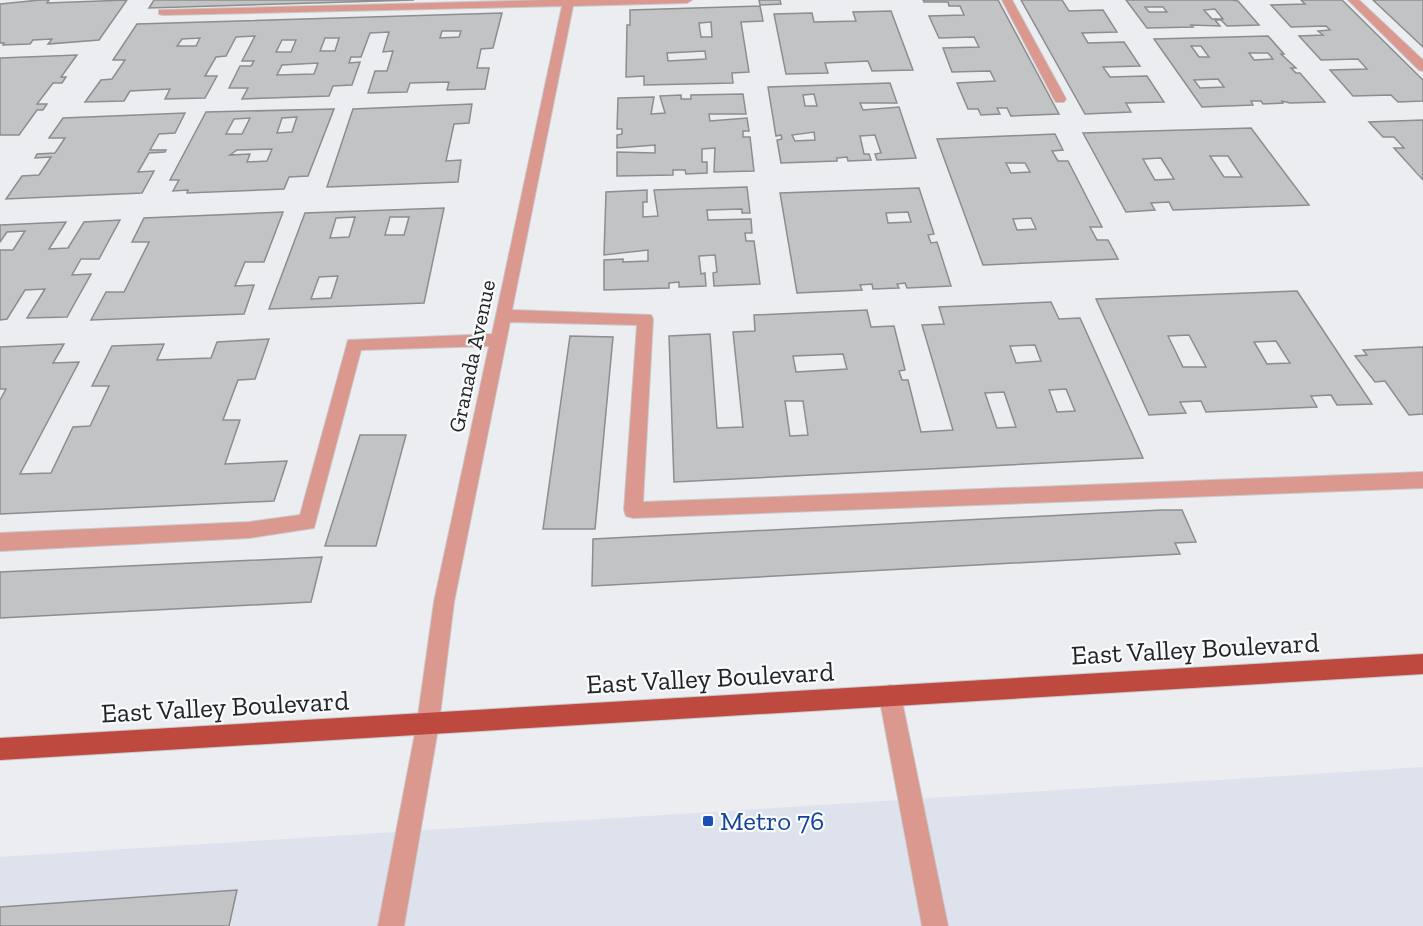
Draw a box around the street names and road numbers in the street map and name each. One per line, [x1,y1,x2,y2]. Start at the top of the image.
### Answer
street label: Granada Avenue [443,277,501,435]
street label: East Valley Boulevard [1070,627,1320,671]
street label: East Valley Boulevard [585,656,835,700]
street label: East Valley Boulevard [100,685,350,729]

